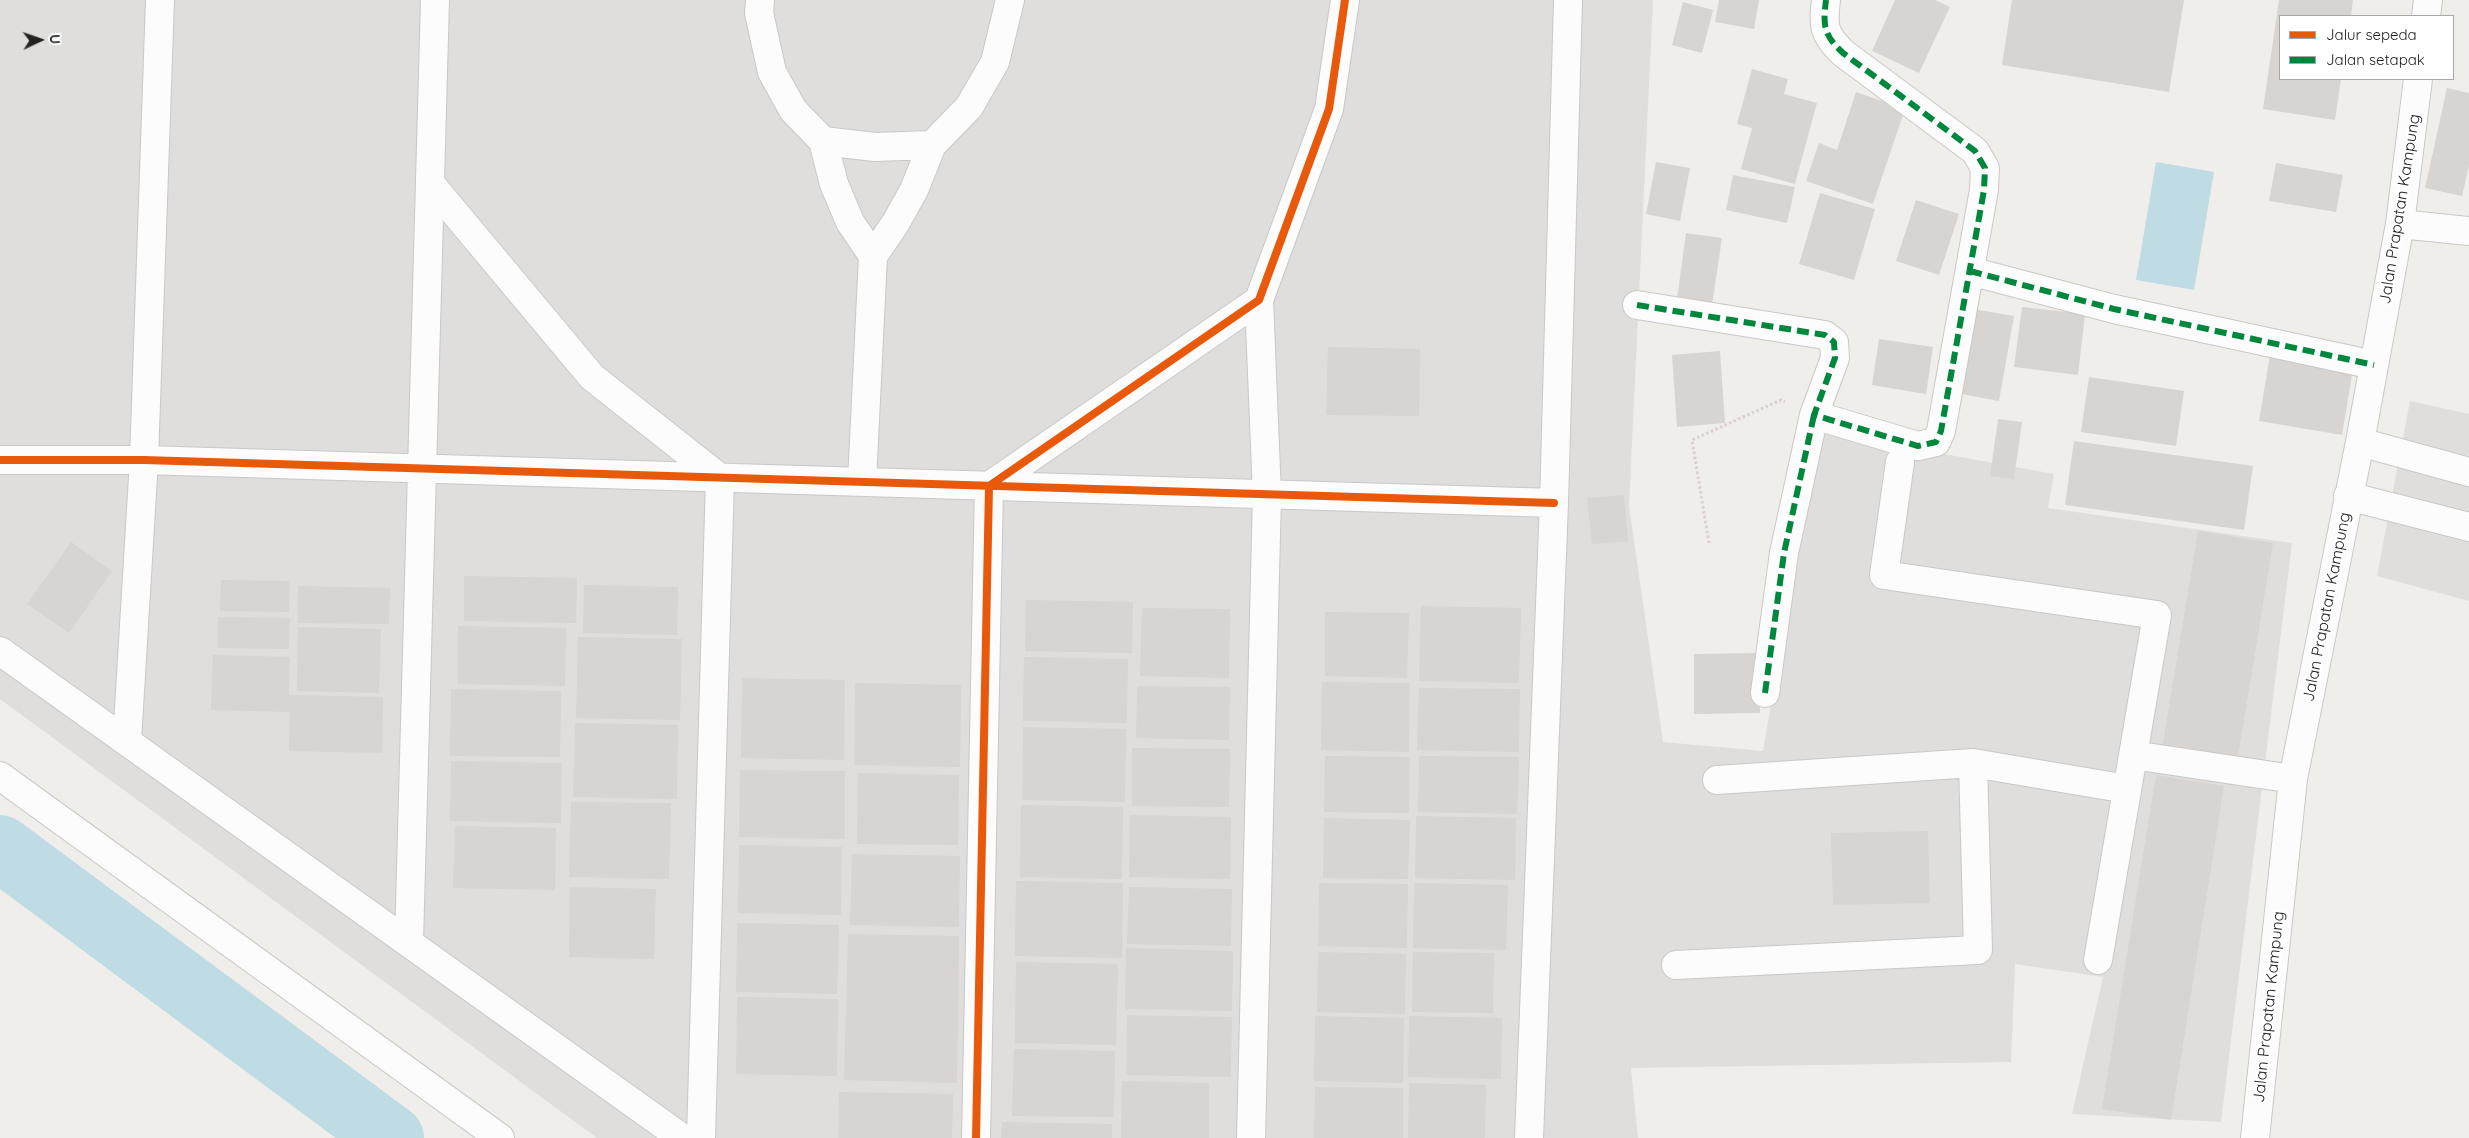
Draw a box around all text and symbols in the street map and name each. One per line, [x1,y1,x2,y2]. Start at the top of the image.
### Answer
north arrow [15,15,65,65]
legend [2279,15,2454,80]
text: Jalur sepeda [2326,25,2417,44]
text: U [46,34,64,45]
text: Jalan setapak [2326,50,2425,69]
street label: Jalan Prapatan Kampung [2375,113,2425,305]
street label: Jalan Prapatan Kampung [2299,511,2355,703]
street label: Jalan Prapatan Kampung [2249,910,2289,1104]

